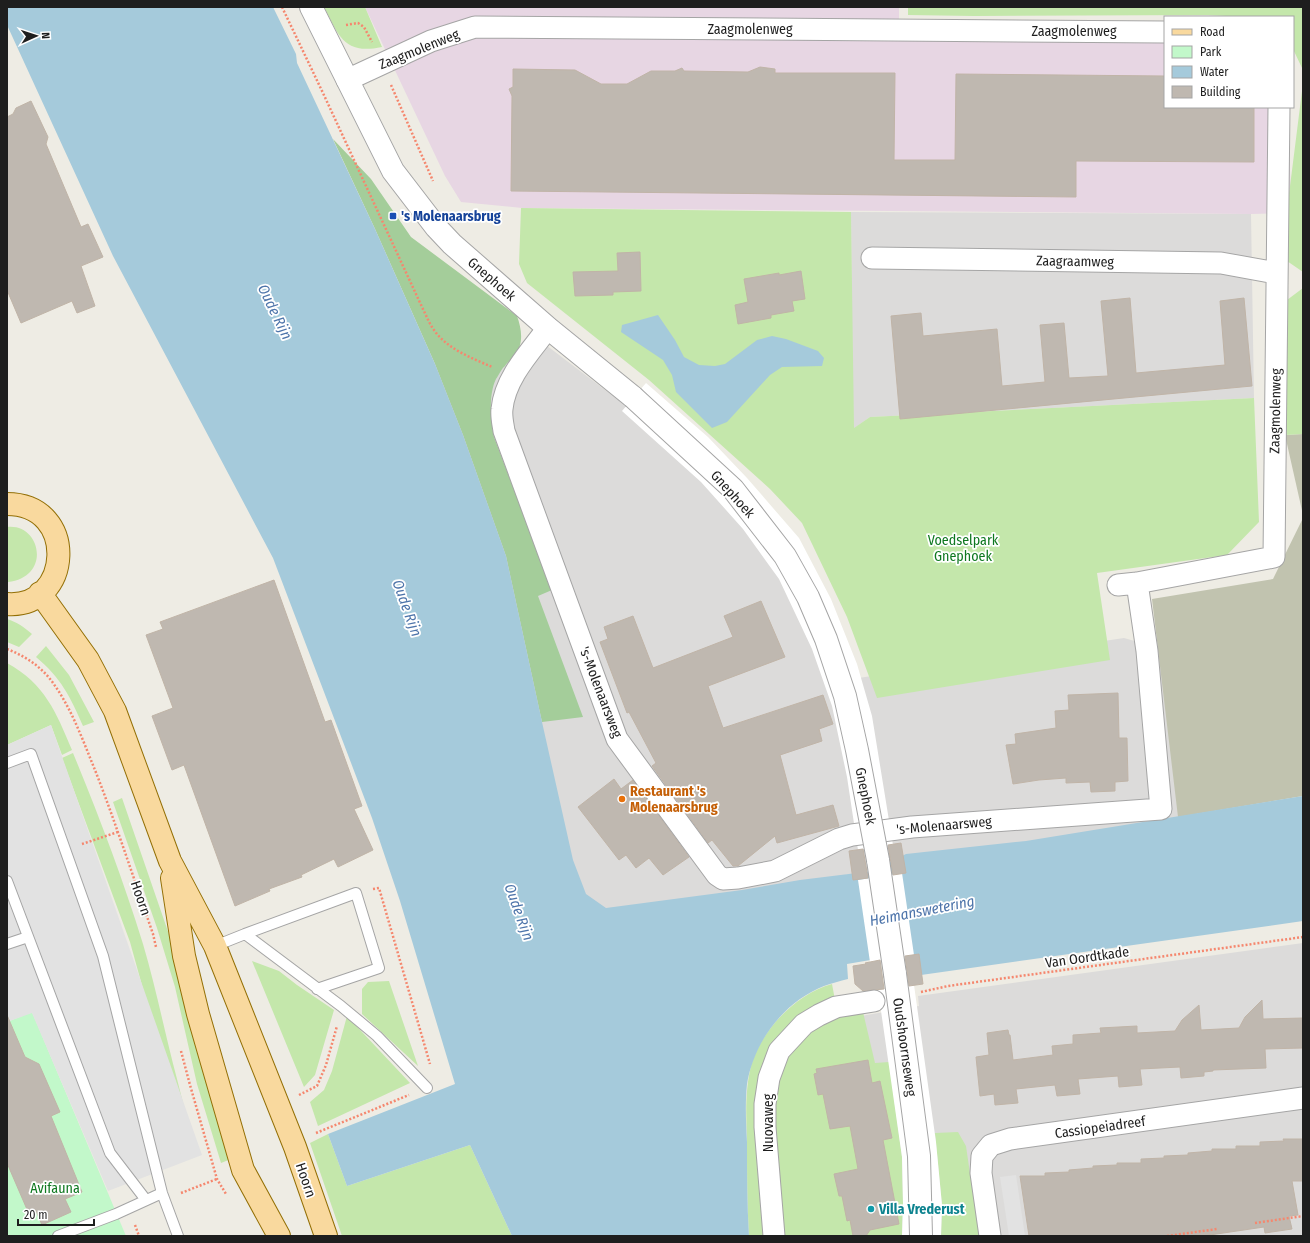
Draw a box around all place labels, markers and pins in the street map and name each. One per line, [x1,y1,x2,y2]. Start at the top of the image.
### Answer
place label: 's Molenaarsbrug [401,208,501,225]
marker: 's Molenaarsbrug [388,211,398,221]
place label: Restaurant 's Molenaarsbrug [630,783,718,816]
marker: Restaurant 's Molenaarsbrug [617,794,627,804]
place label: Villa Vrederust [878,1201,966,1218]
marker: Villa Vrederust [866,1204,876,1214]

